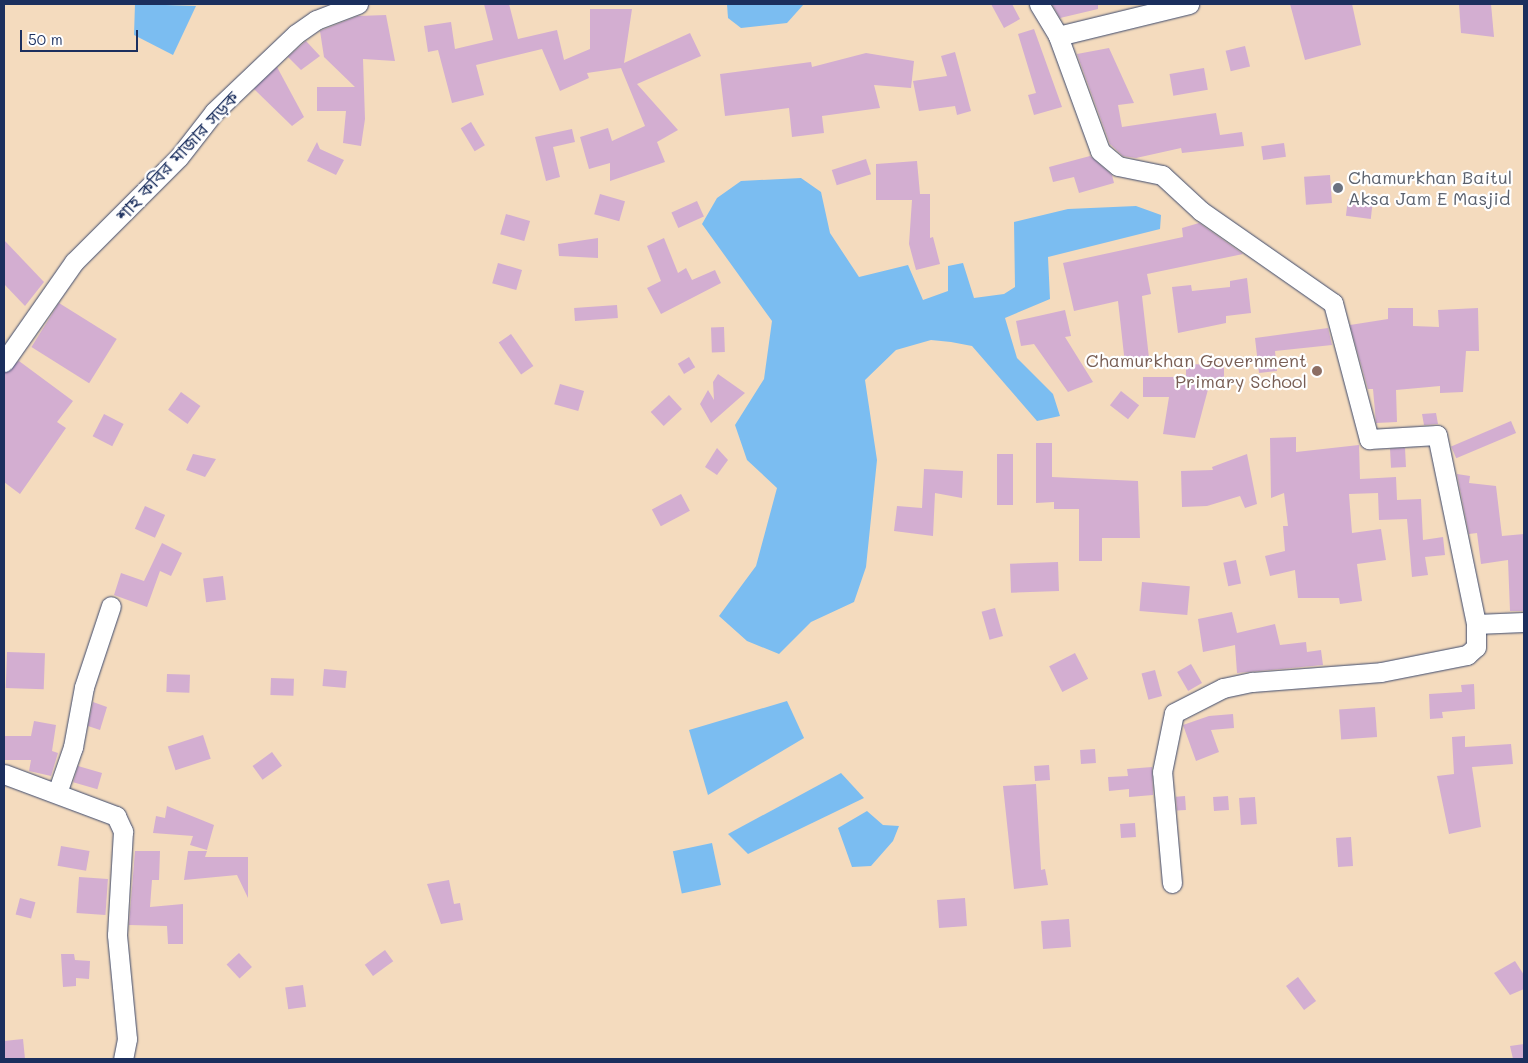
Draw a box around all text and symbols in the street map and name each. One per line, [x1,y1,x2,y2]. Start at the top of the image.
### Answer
scale bar [22,20,140,52]
text: 50 m [28,29,63,49]
street label: শাহ কবির মাজার সড়ক [111,86,243,226]
place label: Chamurkhan Baitul Aksa Jam E Masjid [1348,167,1512,210]
marker: Chamurkhan Baitul Aksa Jam E Masjid [1332,182,1344,194]
place label: Chamurkhan Government Primary School [1086,350,1307,392]
marker: Chamurkhan Government Primary School [1311,365,1323,377]

